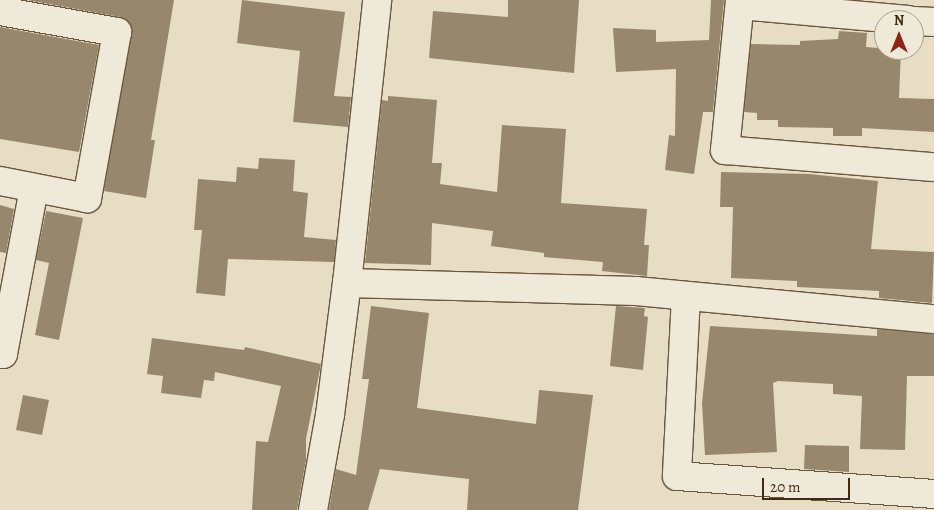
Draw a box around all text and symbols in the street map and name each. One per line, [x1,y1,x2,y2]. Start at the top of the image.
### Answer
north arrow [874,10,924,60]
text: N [894,11,904,30]
scale bar [764,468,852,500]
text: 20 m [770,477,801,497]

